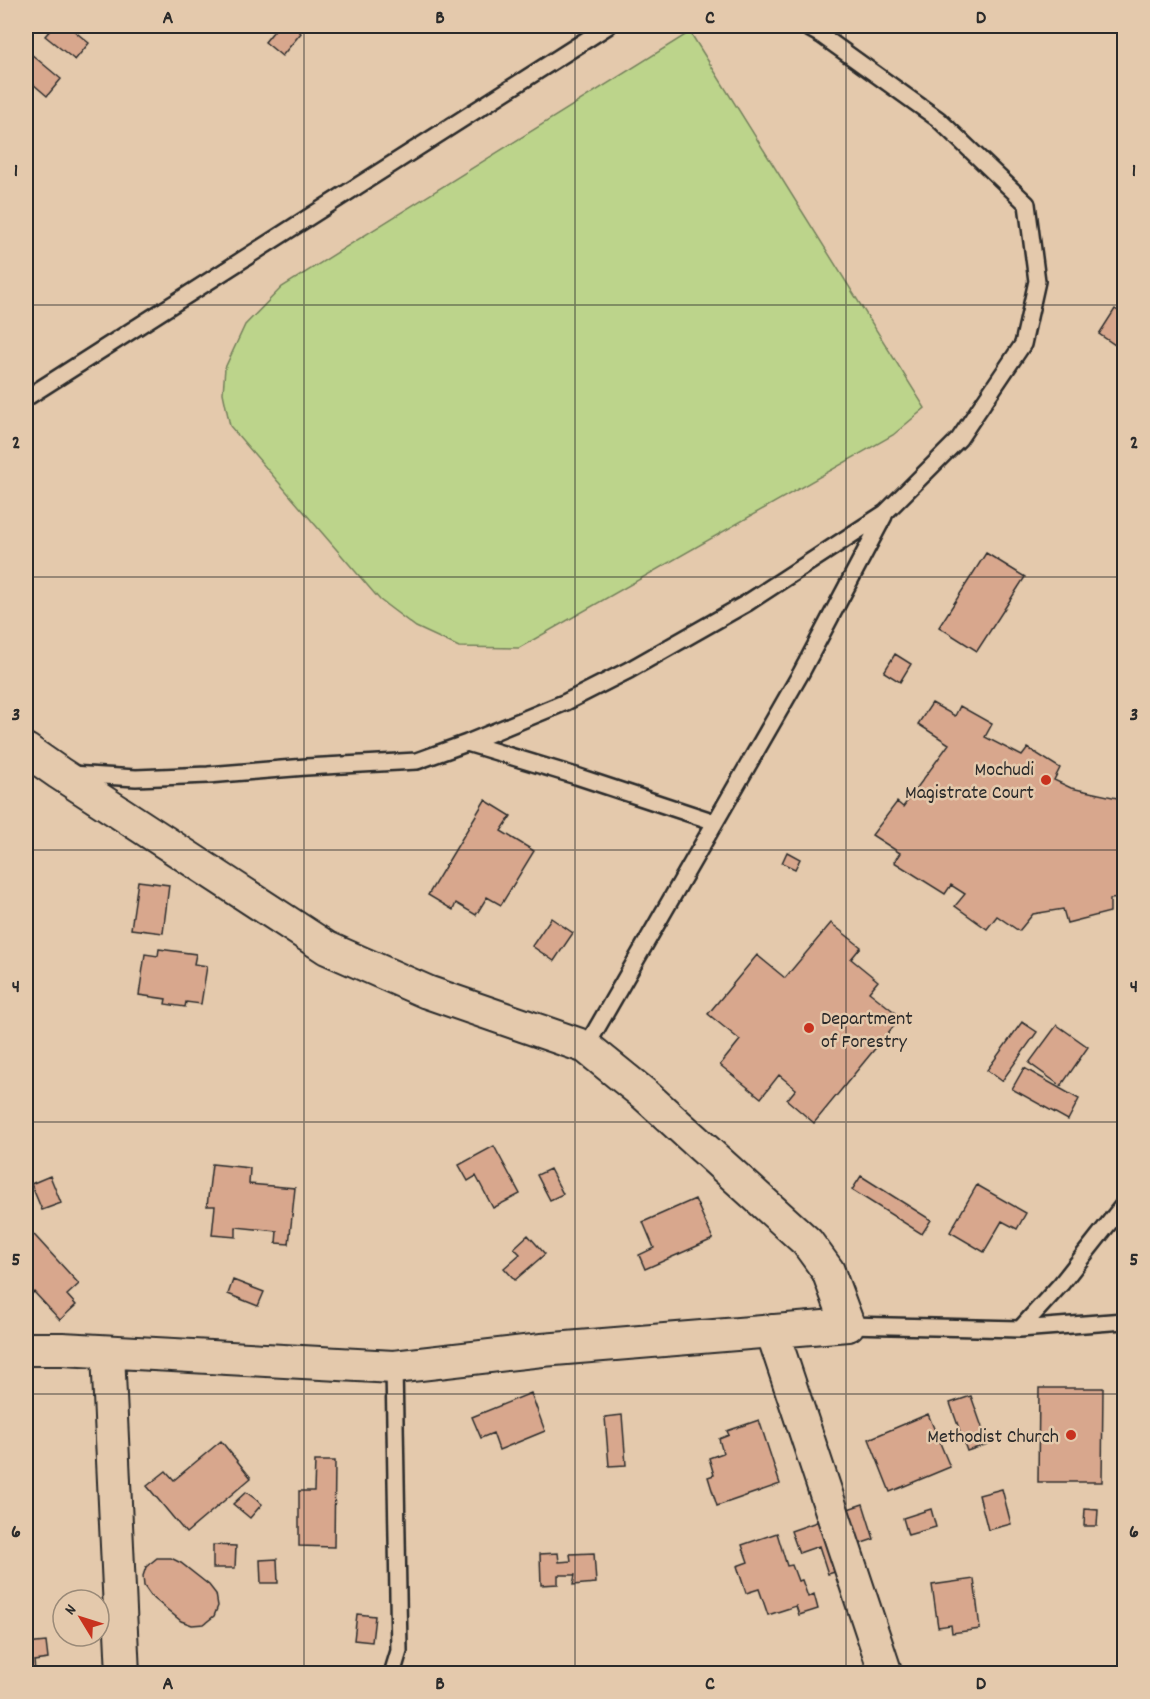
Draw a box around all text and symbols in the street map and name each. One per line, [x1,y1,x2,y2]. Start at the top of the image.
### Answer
text: A [163,5,174,33]
text: B [435,5,445,33]
text: C [705,5,715,33]
text: D [976,5,987,33]
text: 1 [14,158,18,186]
text: 1 [1132,158,1136,186]
text: 2 [12,430,20,458]
text: 2 [1130,430,1138,458]
text: 3 [12,702,20,730]
text: 3 [1130,702,1138,730]
place label: Mochudi Magistrate Court [905,757,1034,808]
marker: Mochudi Magistrate Court [1039,773,1053,787]
text: 4 [12,974,20,1002]
text: 4 [1130,974,1138,1002]
place label: Department of Forestry [821,1006,913,1057]
marker: Department of Forestry [802,1021,816,1035]
text: 5 [11,1247,21,1275]
text: 5 [1129,1247,1139,1275]
place label: Methodist Church [927,1424,1059,1452]
marker: Methodist Church [1064,1428,1078,1442]
text: 6 [11,1519,21,1547]
text: 6 [1129,1519,1139,1547]
north arrow [51,1588,111,1648]
text: N [60,1600,83,1620]
text: A [163,1671,174,1699]
text: B [435,1671,445,1699]
text: C [705,1671,715,1699]
text: D [976,1671,987,1699]

